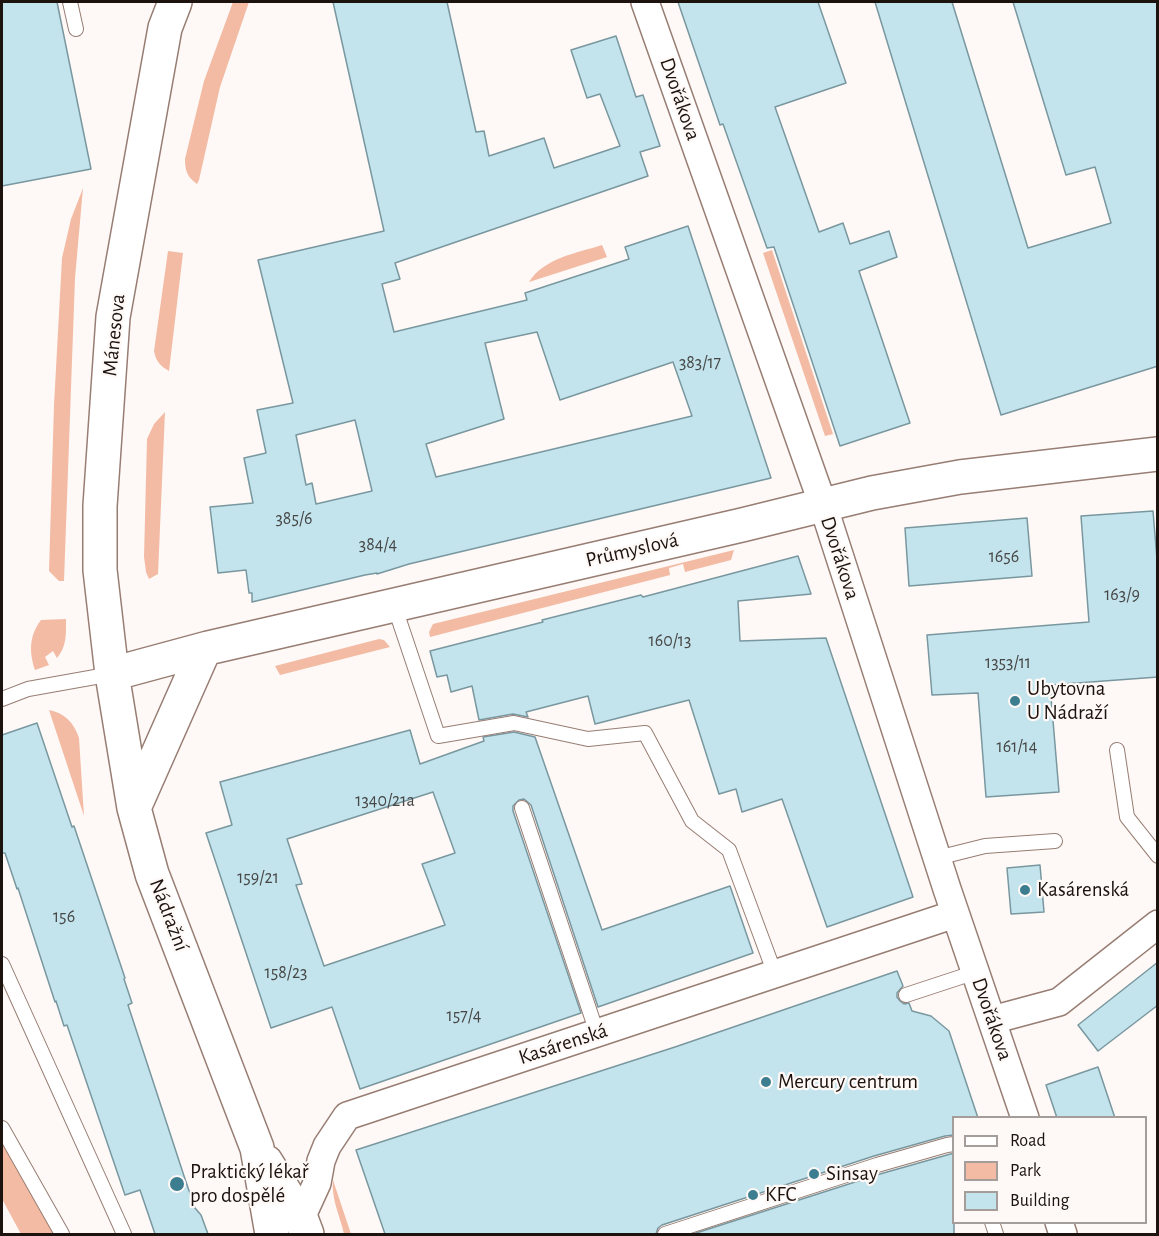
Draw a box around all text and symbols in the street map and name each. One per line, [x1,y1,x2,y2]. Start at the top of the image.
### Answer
street label: Dvořákova [654,54,706,144]
street label: Mánesova [97,293,131,377]
house number: 383/17 [679,352,721,374]
house number: 385/6 [275,508,313,530]
street label: Dvořákova [815,513,865,603]
street label: Průmyslová [583,527,681,573]
house number: 384/4 [359,534,397,556]
house number: 1656 [989,546,1019,568]
house number: 163/9 [1104,584,1140,606]
house number: 160/13 [649,630,691,652]
house number: 1353/11 [985,652,1031,674]
place label: Ubytovna U Nádraží [1027,676,1108,726]
marker: Ubytovna U Nádraží [1008,694,1022,708]
house number: 161/14 [997,736,1037,758]
house number: 1340/21a [355,790,415,812]
house number: 159/21 [237,867,279,889]
street label: Nádražní [144,875,194,955]
place label: Kasárenská [1037,877,1129,903]
marker: Kasárenská [1018,883,1032,897]
house number: 156 [53,906,75,928]
house number: 158/23 [264,962,308,984]
street label: Dvořákova [966,974,1018,1064]
house number: 157/4 [446,1005,482,1027]
street label: Kasárenská [515,1018,611,1070]
place label: Mercury centrum [778,1069,918,1095]
marker: Mercury centrum [759,1075,773,1089]
legend [952,1116,1147,1224]
text: Road [1010,1132,1046,1150]
place label: Praktický lékař pro dospělé [190,1159,309,1209]
place label: Sinsay [826,1161,878,1187]
text: Park [1010,1162,1041,1180]
marker: Sinsay [807,1167,821,1181]
marker: Praktický lékař pro dospělé [168,1175,186,1193]
place label: KFC [765,1182,796,1208]
marker: KFC [746,1188,760,1202]
text: Building [1010,1192,1069,1210]

